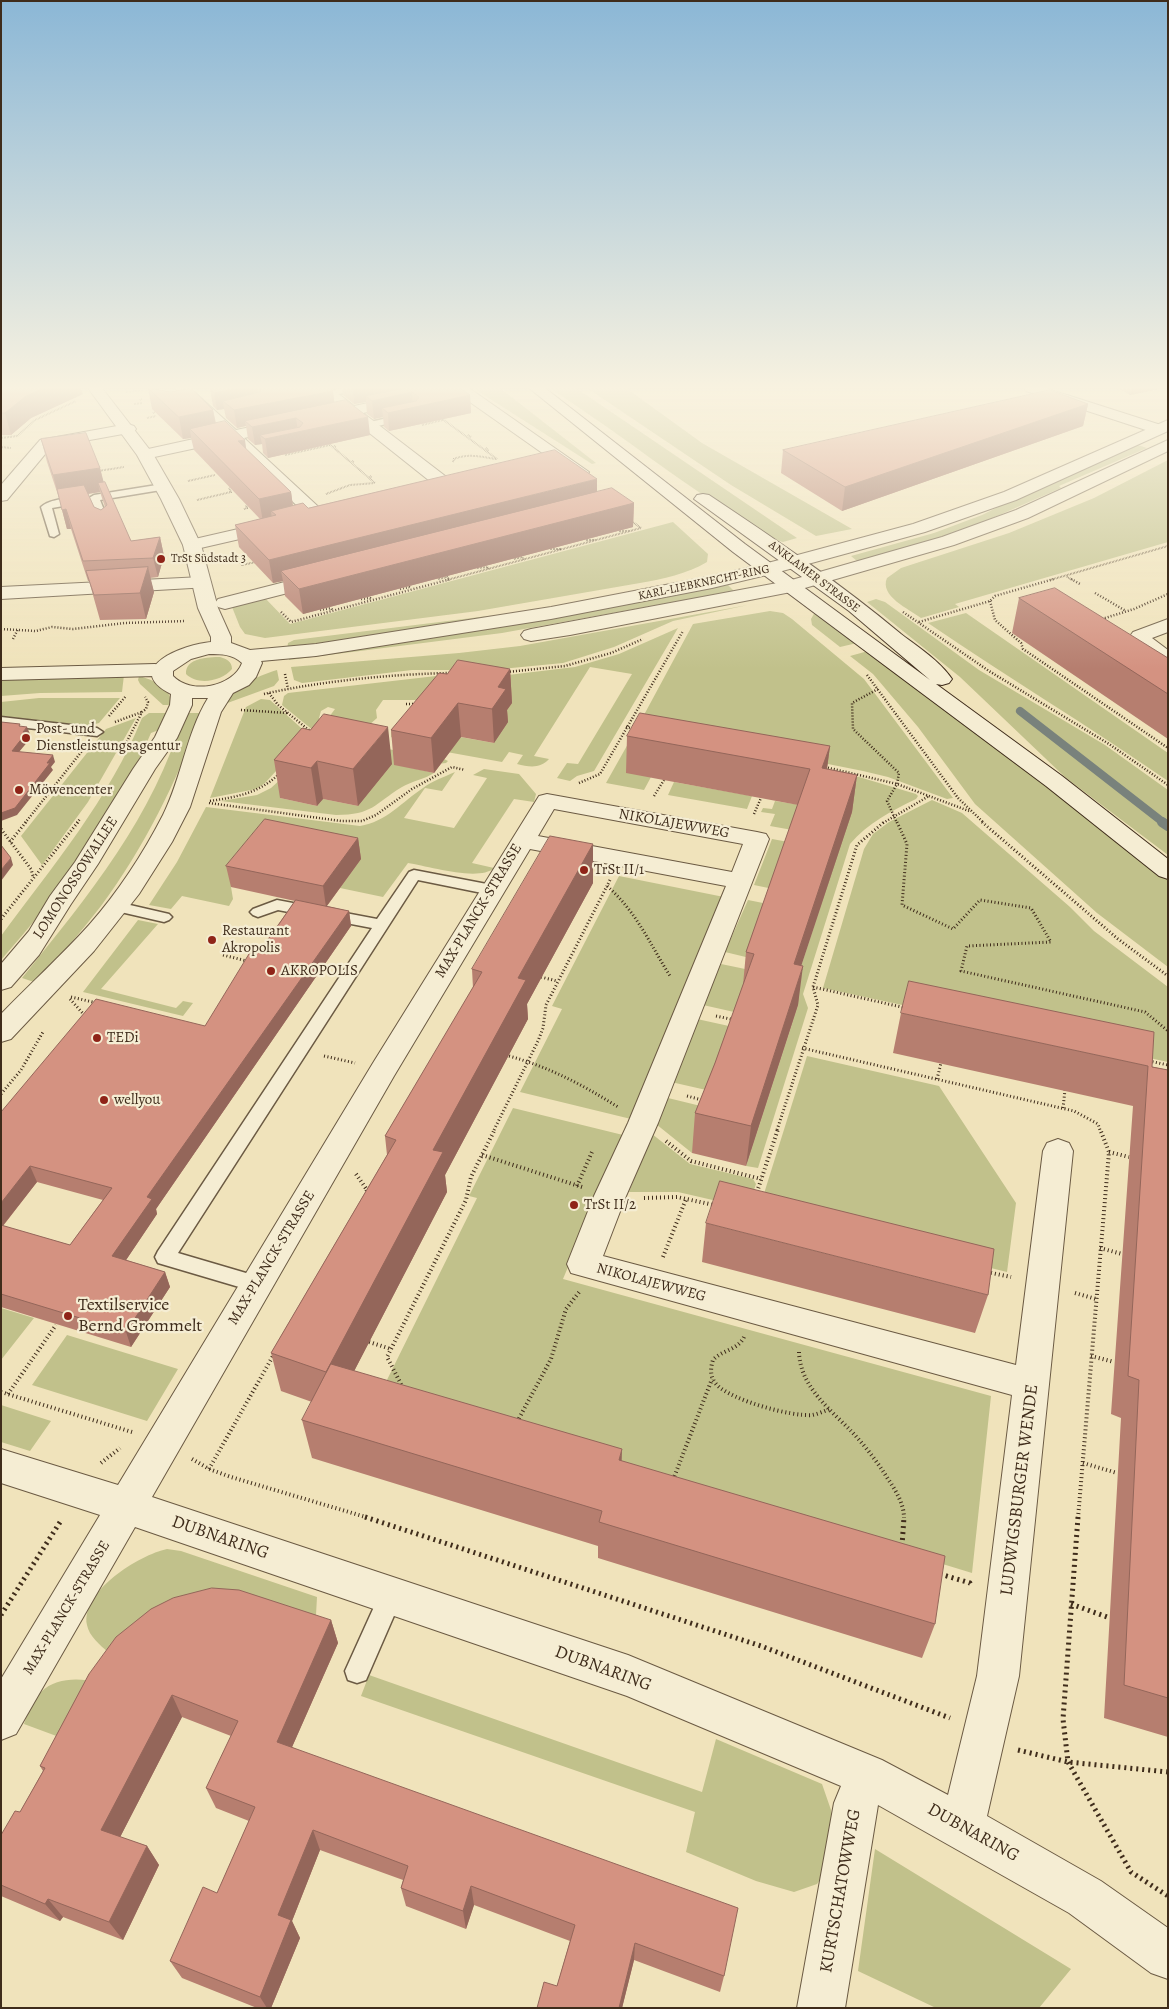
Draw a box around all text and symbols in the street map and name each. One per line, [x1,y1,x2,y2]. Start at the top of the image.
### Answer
street label: ANKLAMER STRASSE [766,538,862,616]
place label: TrSt Südstadt 3 [171,552,246,566]
marker: TrSt Südstadt 3 [155,553,167,565]
street label: KARL-LIEBKNECHT-RING [637,562,771,604]
place label: Post- und Dienstleistungsagentur [36,720,180,755]
marker: Post- und Dienstleistungsagentur [20,732,32,744]
place label: Möwencenter [29,781,112,799]
marker: Möwencenter [13,784,25,796]
street label: NIKOLAJEWWEG [617,805,731,843]
street label: LOMONOSSOWALLEE [30,813,122,943]
street label: MAX-PLANCK-STRASSE [432,841,526,981]
place label: TrSt II/1 [594,861,644,879]
marker: TrSt II/1 [578,864,590,876]
place label: Restaurant Akropolis [222,922,289,957]
marker: Restaurant Akropolis [206,934,218,946]
place label: AKROPOLIS [281,962,358,980]
marker: AKROPOLIS [265,965,277,977]
place label: TEDi [107,1029,139,1047]
marker: TEDi [91,1032,103,1044]
place label: wellyou [114,1091,160,1109]
marker: wellyou [98,1094,110,1106]
street label: MAX-PLANCK-STRASSE [225,1188,319,1328]
place label: TrSt II/2 [584,1196,636,1214]
marker: TrSt II/2 [568,1199,580,1211]
street label: NIKOLAJEWWEG [594,1260,708,1306]
place label: Textilservice Bernd Grommelt [78,1295,202,1338]
marker: Textilservice Bernd Grommelt [62,1310,74,1322]
street label: LUDWIGSBURGER WENDE [996,1383,1044,1597]
street label: DUBNARING [169,1511,271,1565]
street label: MAX-PLANCK-STRASSE [20,1538,114,1678]
street label: DUBNARING [552,1642,654,1696]
street label: DUBNARING [923,1799,1023,1867]
street label: KURTSCHATOWWEG [816,1807,866,1975]

